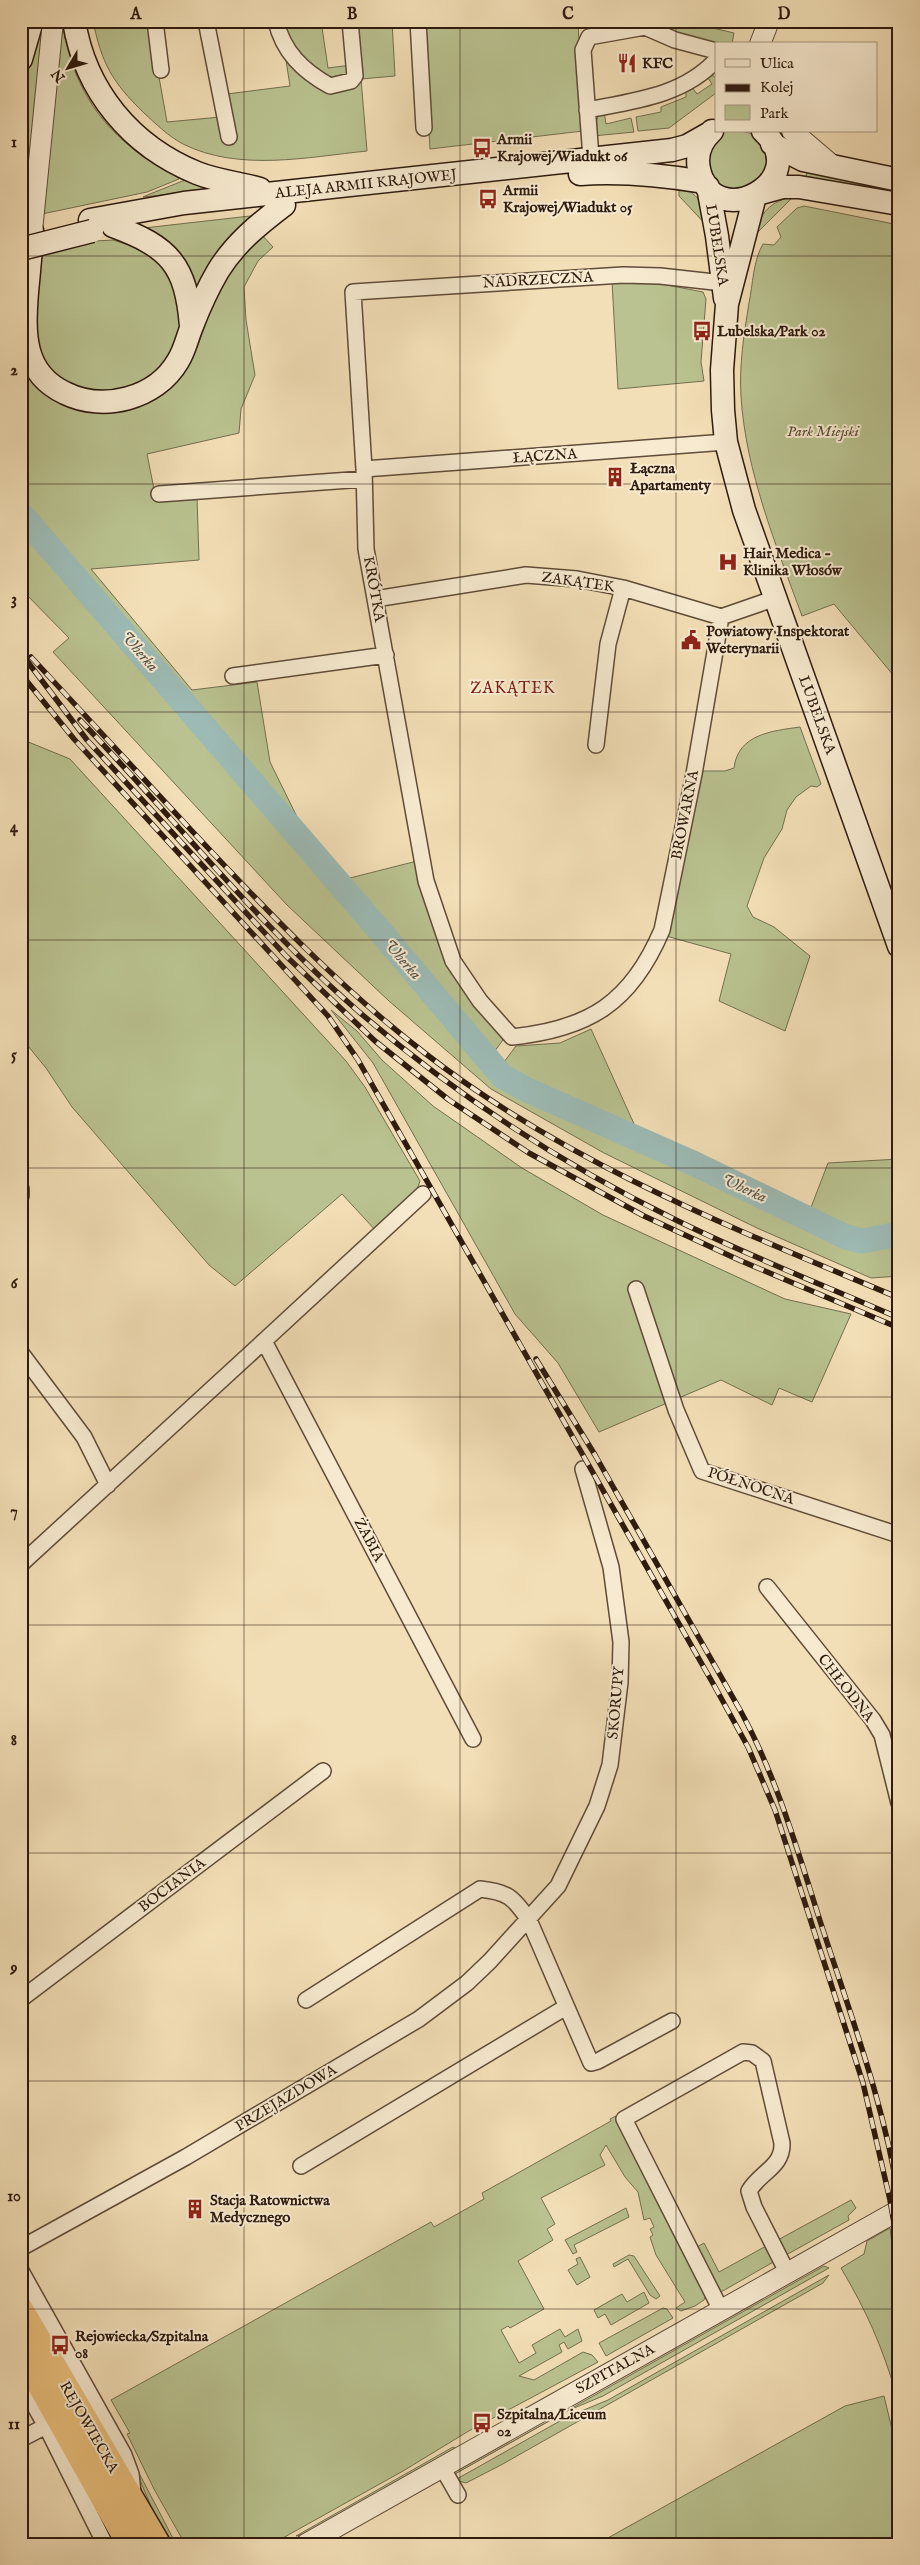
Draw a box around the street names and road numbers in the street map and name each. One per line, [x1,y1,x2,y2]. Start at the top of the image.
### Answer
street label: ALEJA ARMII KRAJOWEJ [273,165,458,203]
street label: LUBELSKA [701,203,733,288]
street label: NADRZECZNA [482,268,595,292]
street label: ŁĄCZNA [512,444,579,468]
street label: KRÓTKA [359,555,389,624]
street label: ZAKĄTEK [540,567,616,597]
street label: LUBELSKA [794,673,840,758]
street label: BROWARNA [667,768,703,862]
street label: PÓŁNOCNA [705,1463,798,1509]
street label: ŻABIA [350,1515,389,1566]
street label: CHŁODNA [814,1650,879,1726]
street label: SKORUPY [603,1665,629,1740]
street label: BOCIANIA [135,1853,210,1916]
street label: PRZEJAZDOWA [232,2060,341,2136]
street label: SZPITALNA [572,2339,659,2398]
street label: REJOWIECKA [55,2378,123,2477]

